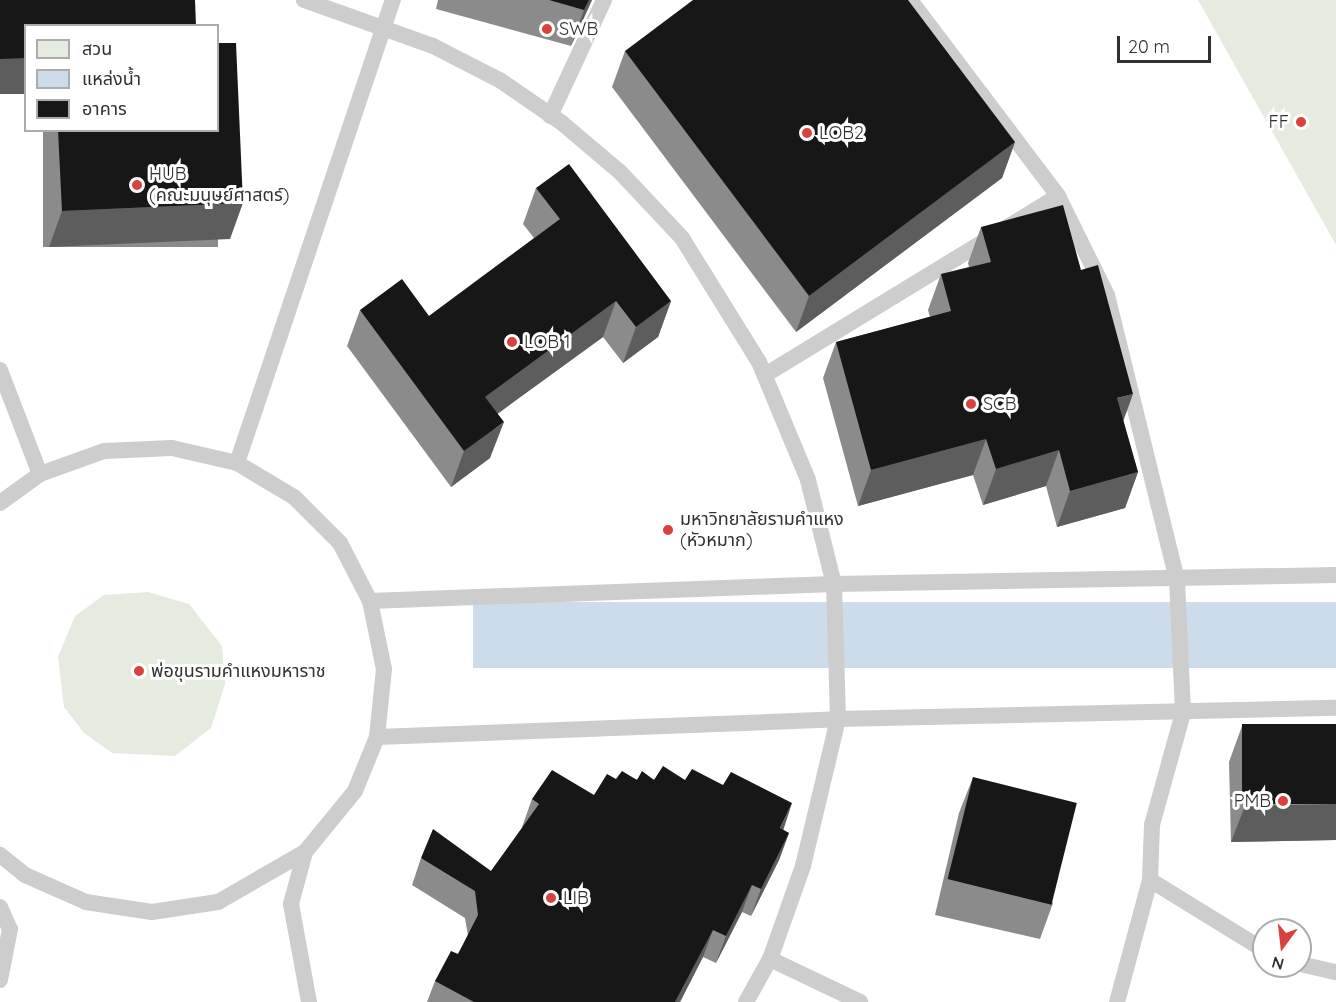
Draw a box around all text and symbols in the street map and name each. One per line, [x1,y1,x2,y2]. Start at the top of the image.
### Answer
place label: SWB [559,18,598,40]
marker: SWB [540,22,554,36]
legend [24,24,219,132]
scale bar [1120,24,1214,62]
text: 20 m [1128,35,1170,58]
text: สวน [82,37,112,60]
text: แหล่งน้ำ [82,67,141,90]
text: อาคาร [82,97,127,120]
place label: FF [1269,111,1289,133]
marker: FF [1294,115,1308,129]
place label: LOB2 [819,122,864,144]
marker: LOB2 [800,126,814,140]
place label: HUB (คณะมนุษย์ศาสตร์) [149,164,289,207]
marker: HUB (คณะมนุษย์ศาสตร์) [130,178,144,192]
place label: LOB 1 [524,331,570,353]
marker: LOB 1 [505,335,519,349]
place label: SCB [983,393,1017,415]
marker: SCB [964,397,978,411]
place label: มหาวิทยาลัยรามคำแหง (หัวหมาก) [680,509,844,552]
marker: มหาวิทยาลัยรามคำแหง (หัวหมาก) [661,523,675,537]
place label: พ่อขุนรามคำแหงมหาราช [151,660,326,682]
marker: พ่อขุนรามคำแหงมหาราช [132,664,146,678]
place label: PMB [1234,790,1271,812]
marker: PMB [1276,794,1290,808]
place label: LIB [563,887,589,909]
marker: LIB [544,891,558,905]
north arrow [1252,918,1312,978]
text: N [1270,952,1286,975]

